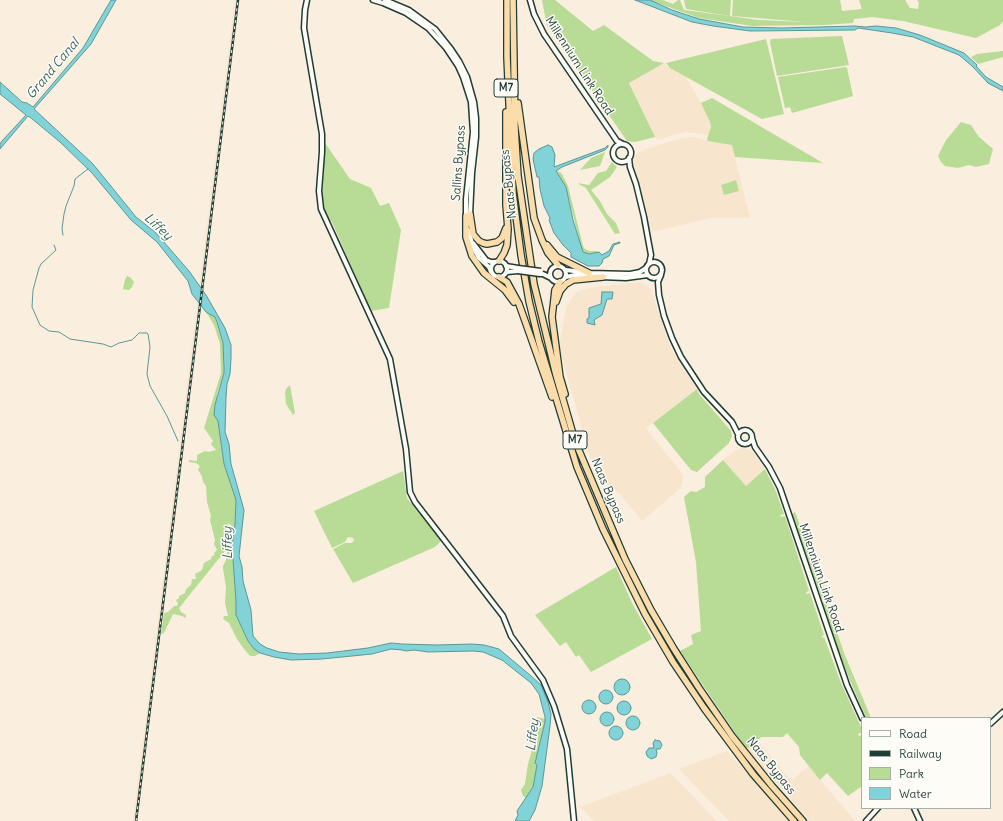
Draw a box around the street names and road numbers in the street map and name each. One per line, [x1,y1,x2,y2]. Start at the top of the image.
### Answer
street label: Millennium Link Road [542,14,616,118]
road number: M7 [494,79,518,97]
street label: Sallins Bypass [449,125,469,201]
street label: Naas Bypass [498,149,520,219]
road number: M7 [563,431,587,449]
street label: Naas Bypass [588,456,628,526]
street label: Millennium Link Road [796,522,846,634]
street label: Naas Bypass [744,734,798,798]

